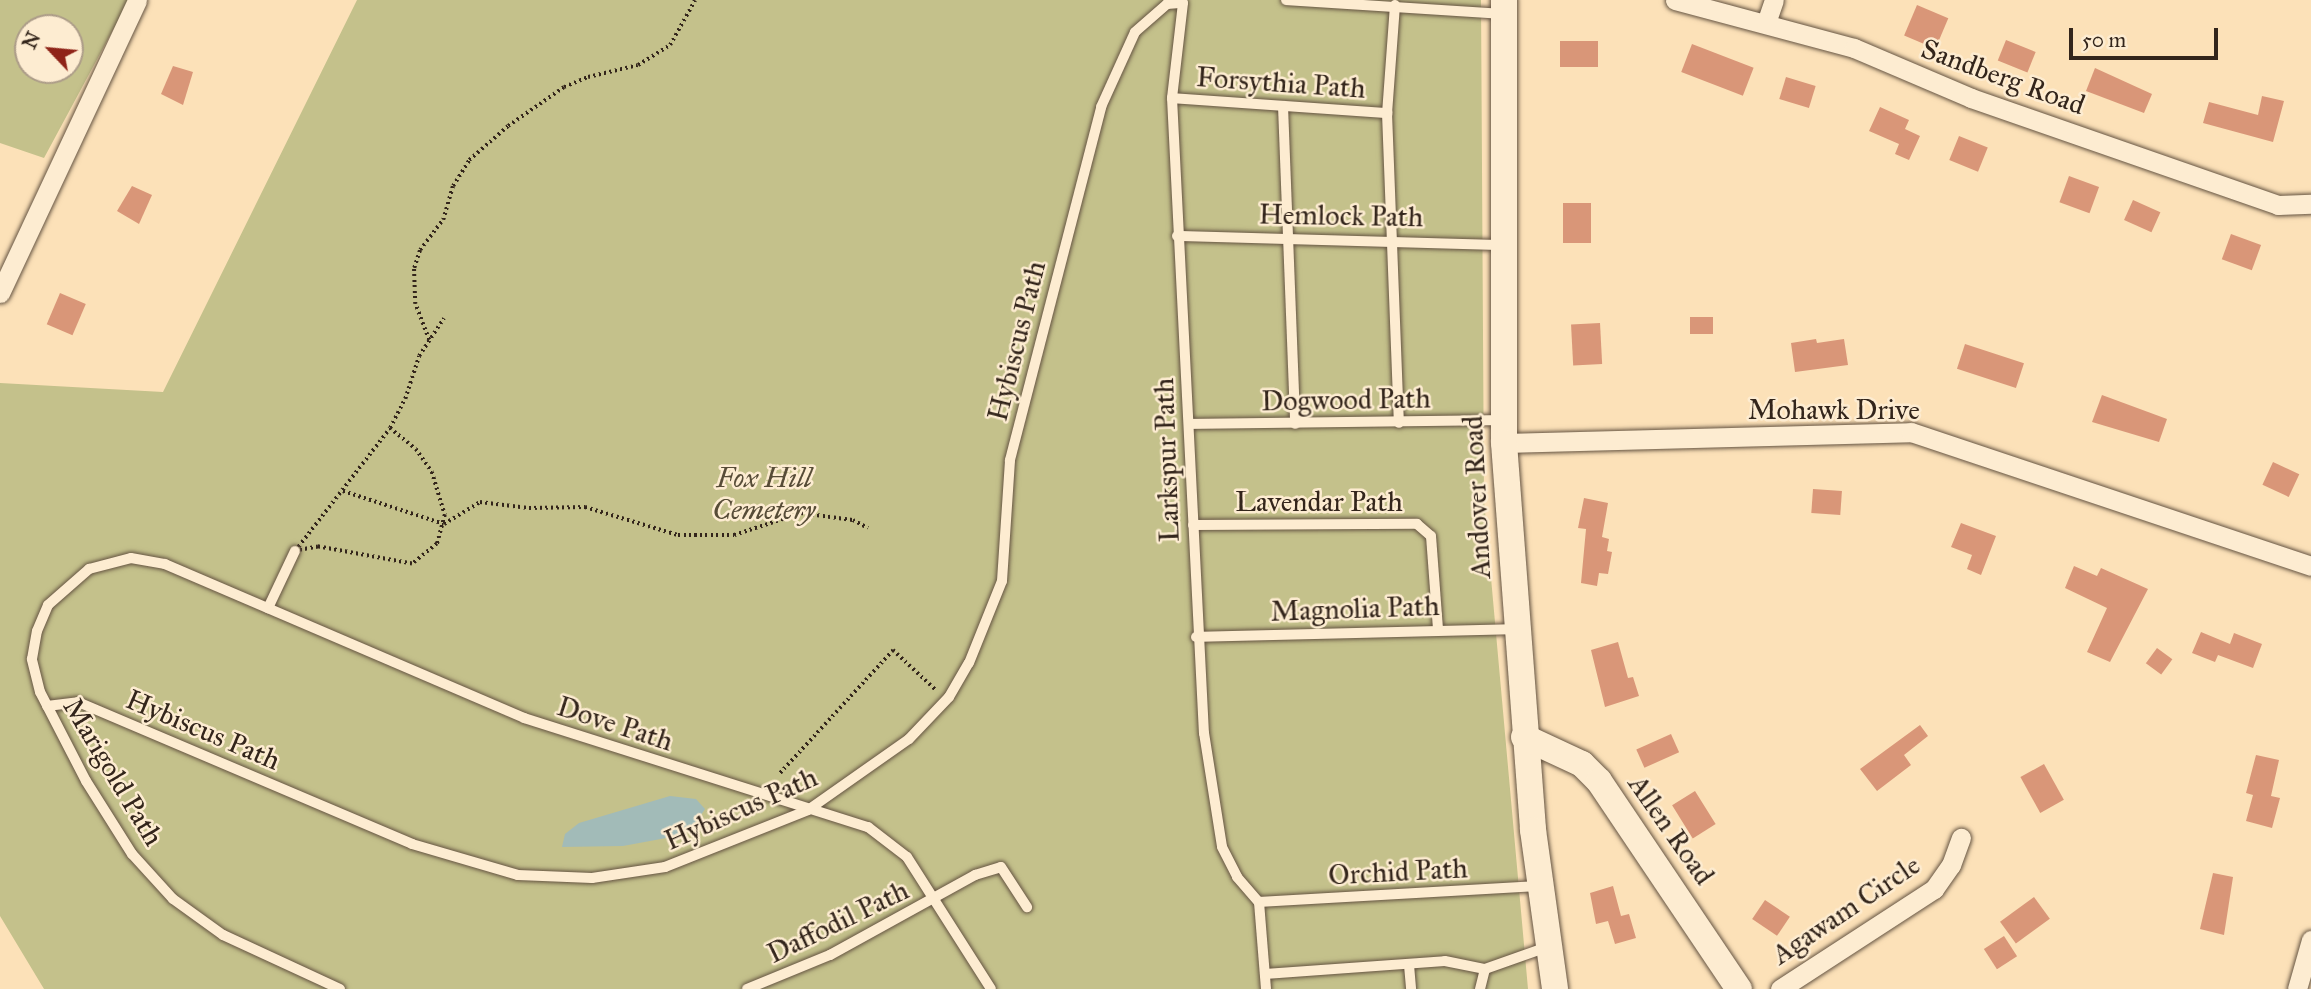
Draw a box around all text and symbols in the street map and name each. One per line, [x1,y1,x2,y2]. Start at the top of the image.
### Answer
north arrow [14,14,84,84]
scale bar [2073,14,2222,58]
text: 50 m [2082,27,2126,53]
text: N [18,28,45,53]
street label: Sandberg Road [1917,32,2089,122]
street label: Forsythia Path [1195,60,1367,106]
street label: Hemlock Path [1258,198,1424,234]
street label: Hybiscus Path [981,257,1053,425]
street label: Larkspur Path [1147,377,1187,543]
street label: Dogwood Path [1261,382,1431,418]
street label: Mohawk Drive [1748,393,1920,427]
street label: Andover Road [1456,415,1498,579]
park label: Fox Hill Cemetery [713,461,815,527]
street label: Lavendar Path [1235,485,1403,519]
street label: Magnolia Path [1270,589,1440,629]
street label: Hybiscus Path [121,683,285,777]
street label: Dove Path [553,690,677,758]
street label: Marigold Path [56,692,170,852]
street label: Hybiscus Path [659,760,823,858]
street label: Allen Road [1621,769,1721,891]
street label: Agawam Circle [1766,848,1926,972]
street label: Orchid Path [1327,852,1469,892]
street label: Daffodil Path [762,873,914,971]

